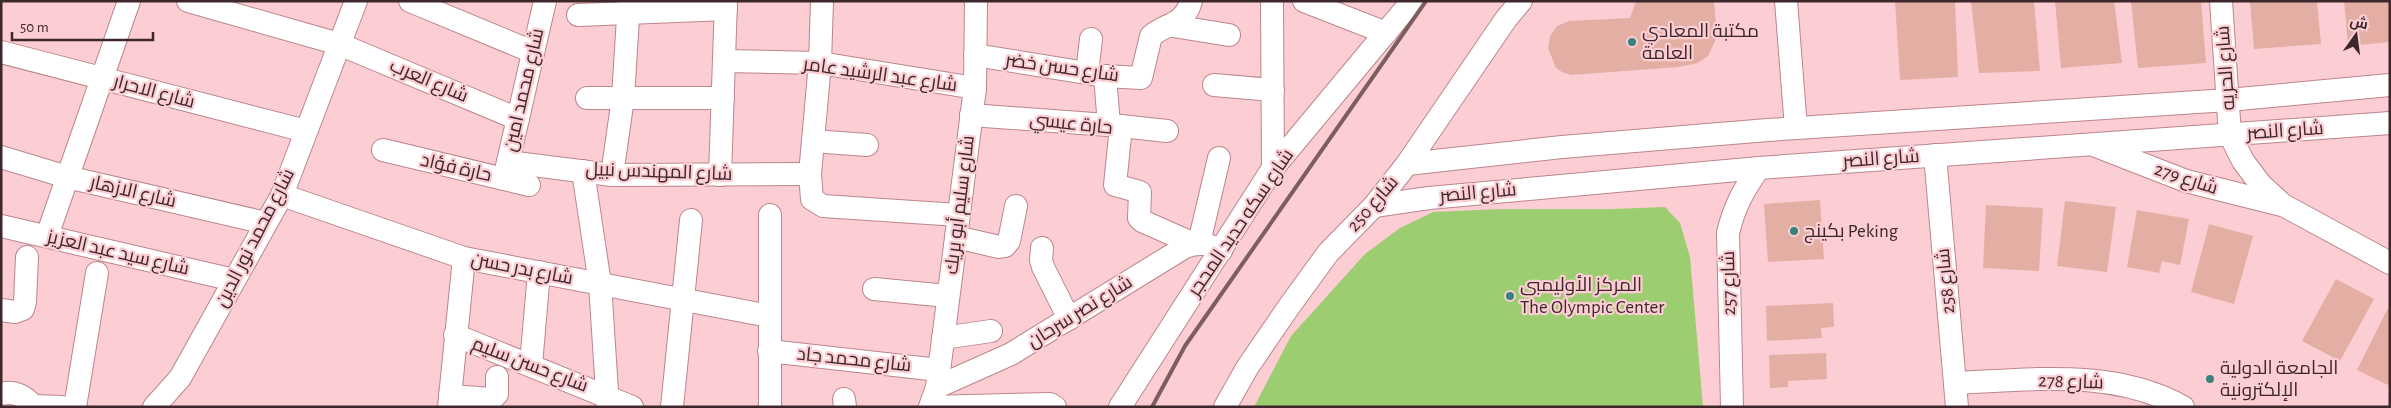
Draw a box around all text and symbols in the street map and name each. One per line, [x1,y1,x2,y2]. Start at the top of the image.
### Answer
scale bar [12,10,154,42]
north arrow [2331,10,2381,60]
text: ش [2348,12,2370,33]
text: 50 m [20,20,49,35]
place label: مكتبة المعادي العامة [1642,22,1759,63]
street label: شارع الحريه [2213,25,2241,111]
street label: شارع محمد امين [500,26,550,154]
marker: مكتبة المعادي العامة [1626,36,1638,48]
street label: شارع حسن خضر [1002,49,1120,88]
street label: شارع عبد الرشيد عامر [800,54,958,98]
street label: شارع العرب [386,55,471,109]
street label: شارع الاحرار [109,71,197,115]
street label: حارة عيسي [1028,110,1114,142]
street label: شارع النصر [2245,118,2324,146]
street label: شارع سليم أبو بريك [939,134,981,276]
street label: شارع سكه حديد المحجر [1183,145,1300,303]
street label: شارع النصر [1841,146,1920,174]
street label: حارة فؤاد [418,151,493,186]
street label: شارع المهندس نبيل [585,159,733,187]
street label: شارع 279 [2151,159,2220,201]
street label: شارع محمد نور الدين [211,165,301,312]
street label: شارع الازهار [86,172,178,214]
street label: شارع 250 [1343,172,1404,237]
street label: شارع النصر [1438,179,1518,209]
place label: بكينج Peking [1804,222,1899,244]
marker: بكينج Peking [1788,225,1800,237]
street label: شارع سيد عبد العزيز [44,226,191,281]
street label: شارع 258 [1933,247,1961,315]
street label: شارع بدر حسن [469,249,575,291]
street label: شارع 257 [1718,251,1742,315]
street label: شارع نصر سرحان [1024,271,1137,354]
place label: المركز الأوليمبى The Olympic Center [1520,275,1664,317]
marker: المركز الأوليمبى The Olympic Center [1504,290,1516,302]
street label: شارع حسن سليم [468,333,591,399]
street label: شارع محمد جاد [795,344,912,378]
place label: الجامعة الدولية الإلكترونية [2220,359,2338,401]
street label: شارع 278 [2038,370,2104,396]
marker: الجامعة الدولية الإلكترونية [2204,373,2216,385]

